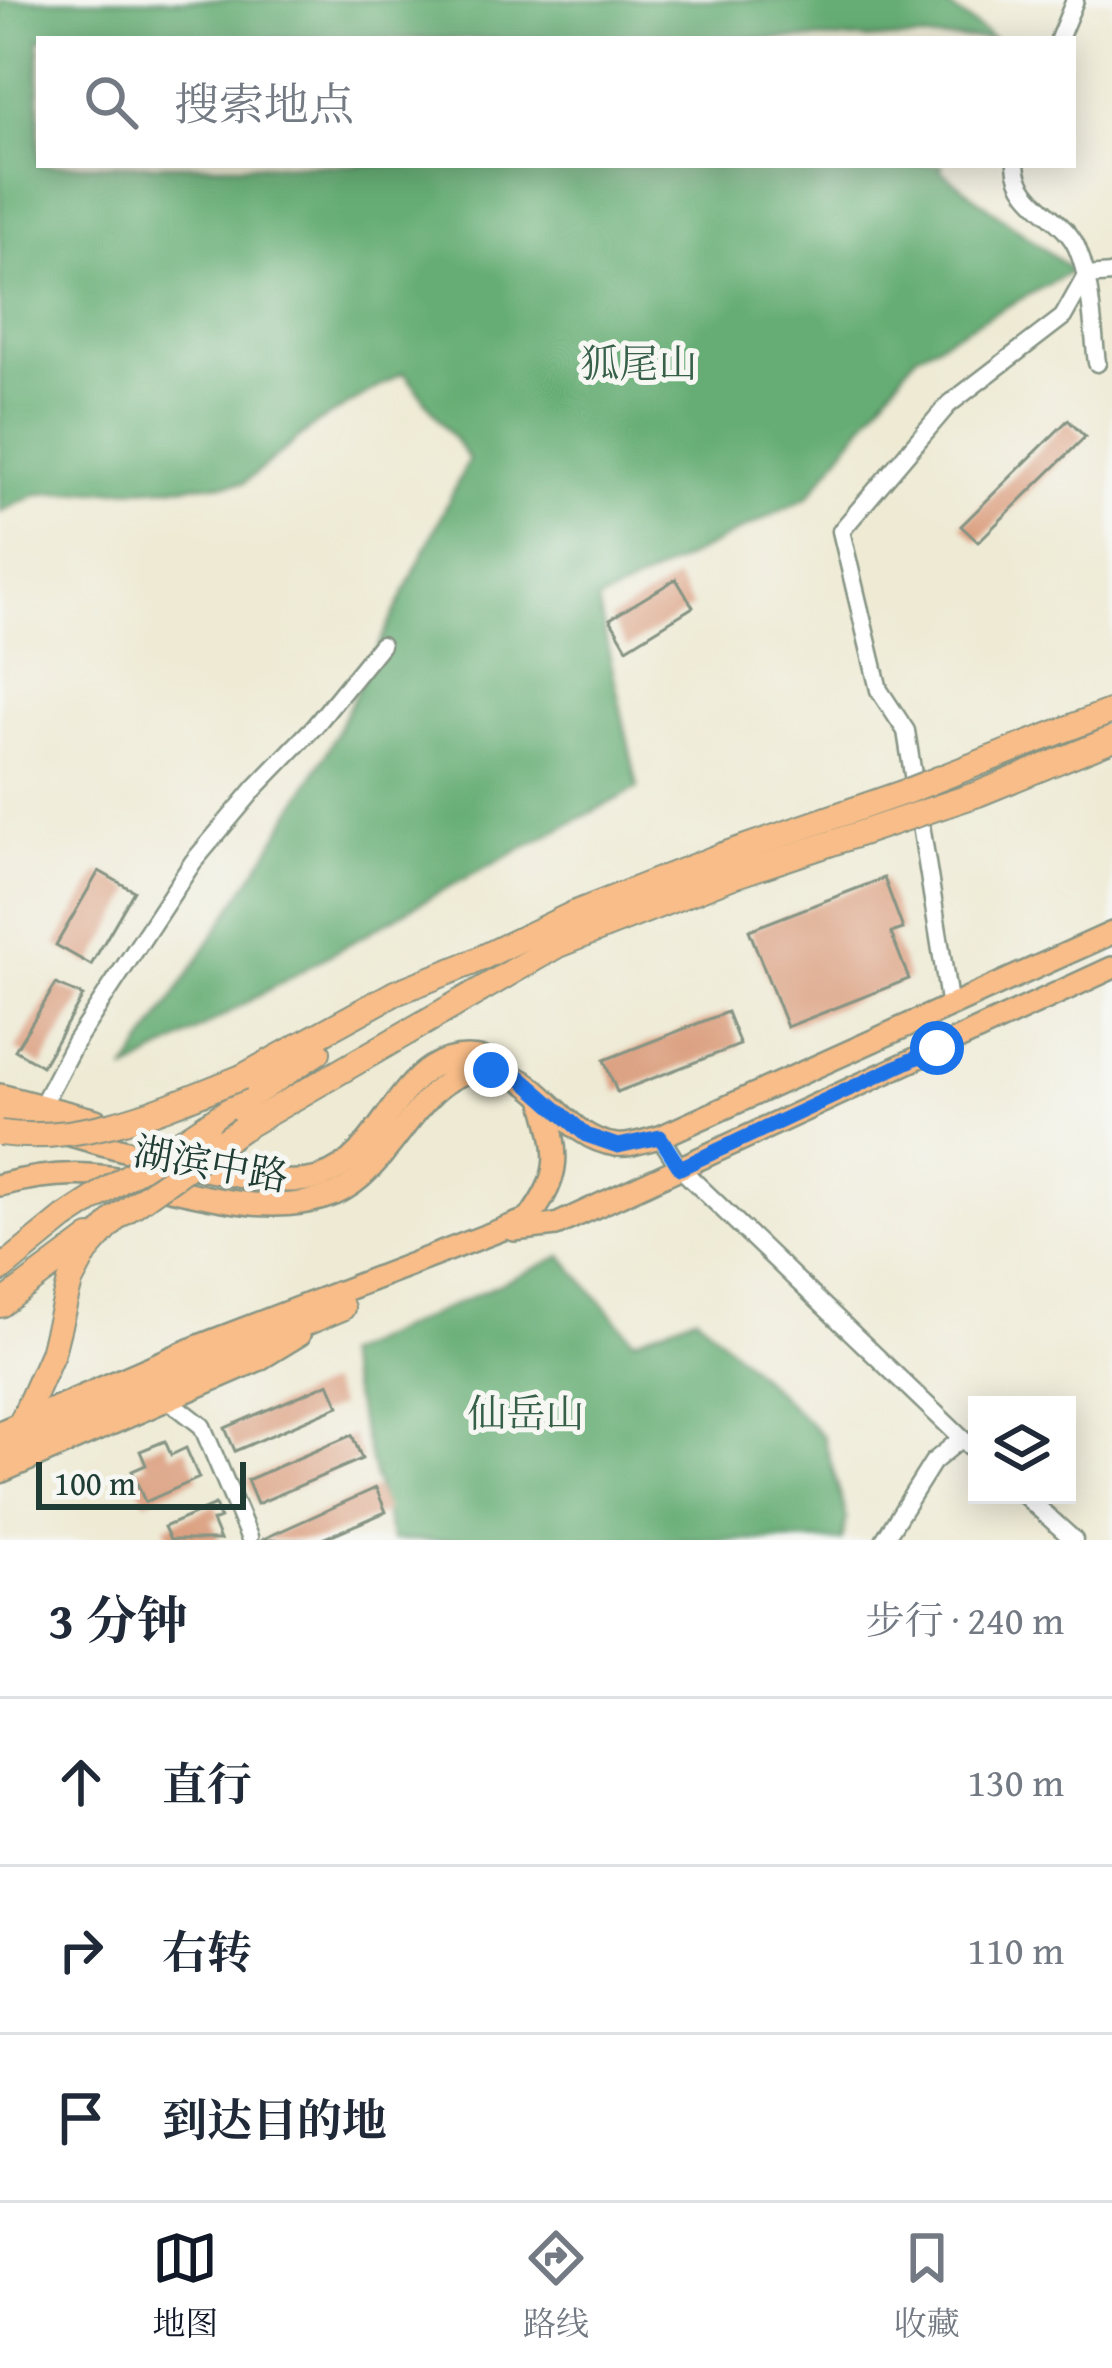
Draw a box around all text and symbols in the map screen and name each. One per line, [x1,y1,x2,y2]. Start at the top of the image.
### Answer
search box [36,36,1076,168]
icon: search [78,69,144,135]
text: 搜索地点 [174,71,354,136]
park label: 狐尾山 [580,334,698,391]
route start [910,1021,964,1075]
route end [464,1043,518,1097]
street label: 湖滨中路 [129,1121,293,1205]
park label: 仙岳山 [467,1384,585,1441]
map controls [968,1396,1076,1504]
button: layers [968,1396,1076,1504]
scale bar [36,1456,246,1509]
text: 100 m [54,1459,136,1507]
text: 3 分钟 [48,1582,188,1657]
text: 步行 · 240 m [866,1591,1064,1648]
icon: ahead [48,1749,114,1815]
text: 直行 [162,1751,252,1816]
text: 130 m [967,1753,1064,1810]
icon: right [48,1917,114,1983]
text: 右转 [162,1919,252,1984]
text: 110 m [967,1921,1064,1978]
icon: arrive [48,2085,114,2151]
text: 到达目的地 [162,2087,387,2152]
tab: 地图 [152,2225,218,2347]
tab: 路线 [523,2225,589,2347]
tab: 收藏 [894,2225,960,2347]

